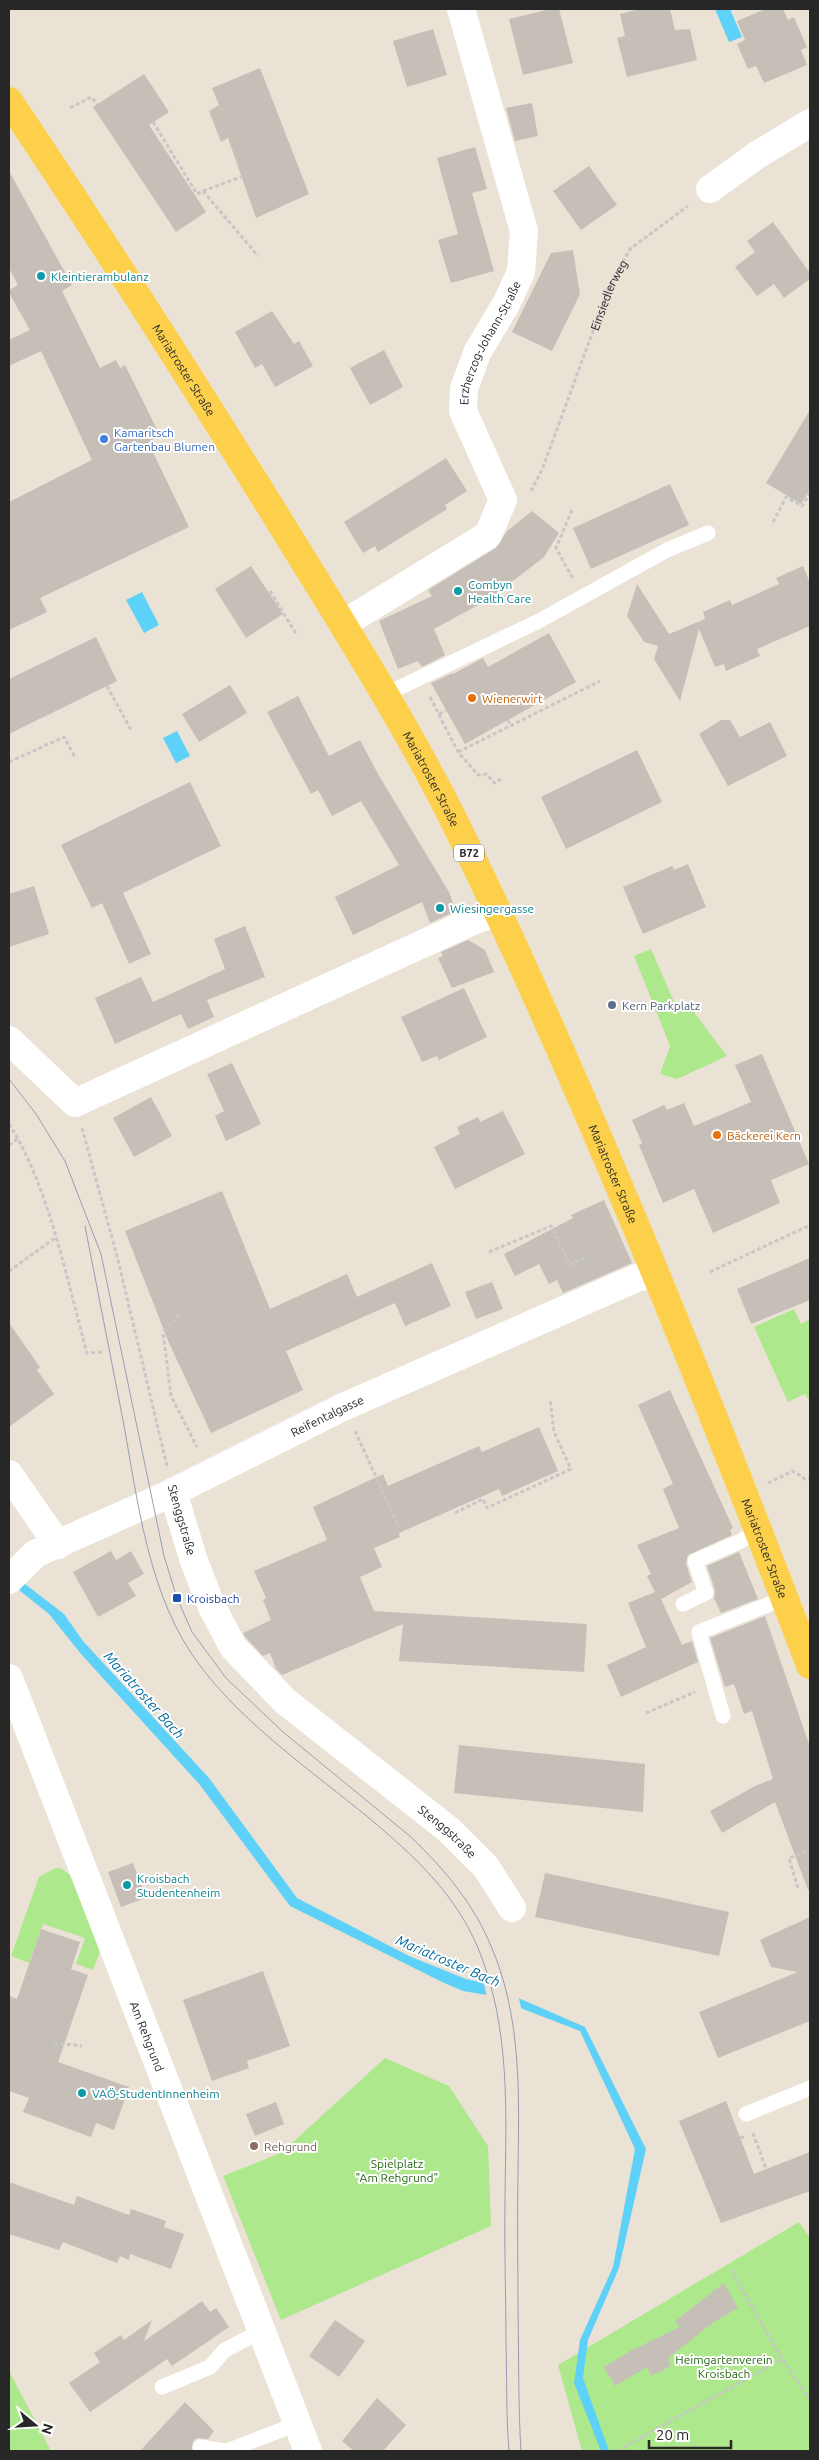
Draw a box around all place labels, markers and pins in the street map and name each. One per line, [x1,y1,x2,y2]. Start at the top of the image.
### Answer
marker: Kleintierambulanz [35,270,47,282]
place label: Kleintierambulanz [51,270,149,283]
place label: Kamaritsch Gartenbau Blumen [114,426,215,453]
marker: Kamaritsch Gartenbau Blumen [98,433,110,445]
place label: Combyn Health Care [468,578,531,605]
marker: Combyn Health Care [452,585,464,597]
marker: Wienerwirt [466,692,478,704]
place label: Wienerwirt [482,692,543,705]
marker: Wiesingergasse [434,902,446,914]
place label: Wiesingergasse [450,902,534,915]
marker: Kern Parkplatz [606,999,618,1011]
place label: Kern Parkplatz [622,999,701,1012]
marker: Bäckerei Kern [711,1129,723,1141]
place label: Bäckerei Kern [727,1129,801,1142]
marker: Kroisbach [171,1592,183,1604]
place label: Kroisbach [187,1592,240,1605]
place label: Kroisbach Studentenheim [137,1872,220,1899]
marker: Kroisbach Studentenheim [121,1879,133,1891]
marker: VAÖ-StudentInnenheim [76,2087,88,2099]
place label: VAÖ-StudentInnenheim [92,2087,220,2100]
marker: Rehgrund [248,2140,260,2152]
place label: Rehgrund [264,2140,317,2153]

